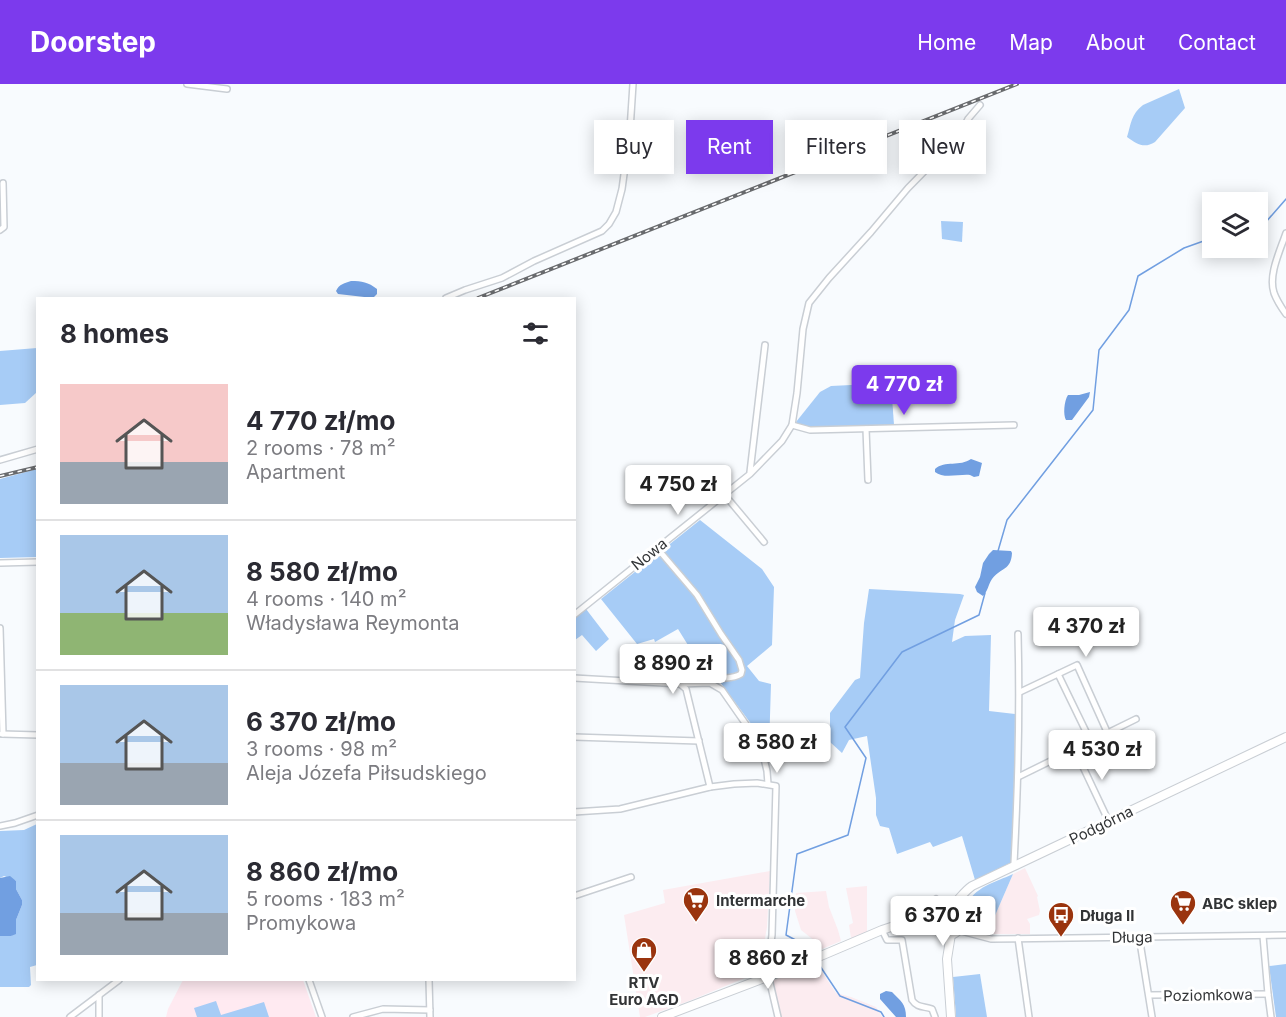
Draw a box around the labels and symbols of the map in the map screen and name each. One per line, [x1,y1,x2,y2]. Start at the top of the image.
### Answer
pin: 4 770 zł [842,365,966,416]
pin: 4 750 zł [616,465,740,516]
street label: Nowa [627,534,671,574]
pin: 4 370 zł [1024,607,1148,658]
pin: 8 890 zł [611,644,735,695]
pin: 8 580 zł [715,723,839,774]
pin: 4 530 zł [1040,730,1164,781]
street label: Podgórna [1066,801,1136,849]
supermarket icon: Intermarche [681,885,711,923]
supermarket icon: ABC sklep [1168,888,1198,926]
place label: Intermarche [716,891,805,910]
place label: ABC sklep [1202,894,1277,913]
pin: 6 370 zł [881,896,1005,947]
bus stop icon: Długa II [1046,900,1076,938]
place label: Długa II [1080,906,1134,925]
street label: Długa [1111,927,1153,947]
shop icon: RTV Euro AGD [629,935,659,973]
pin: 8 860 zł [706,939,830,990]
place label: RTV Euro AGD [609,973,679,1009]
street label: Poziomkowa [1163,985,1253,1005]

